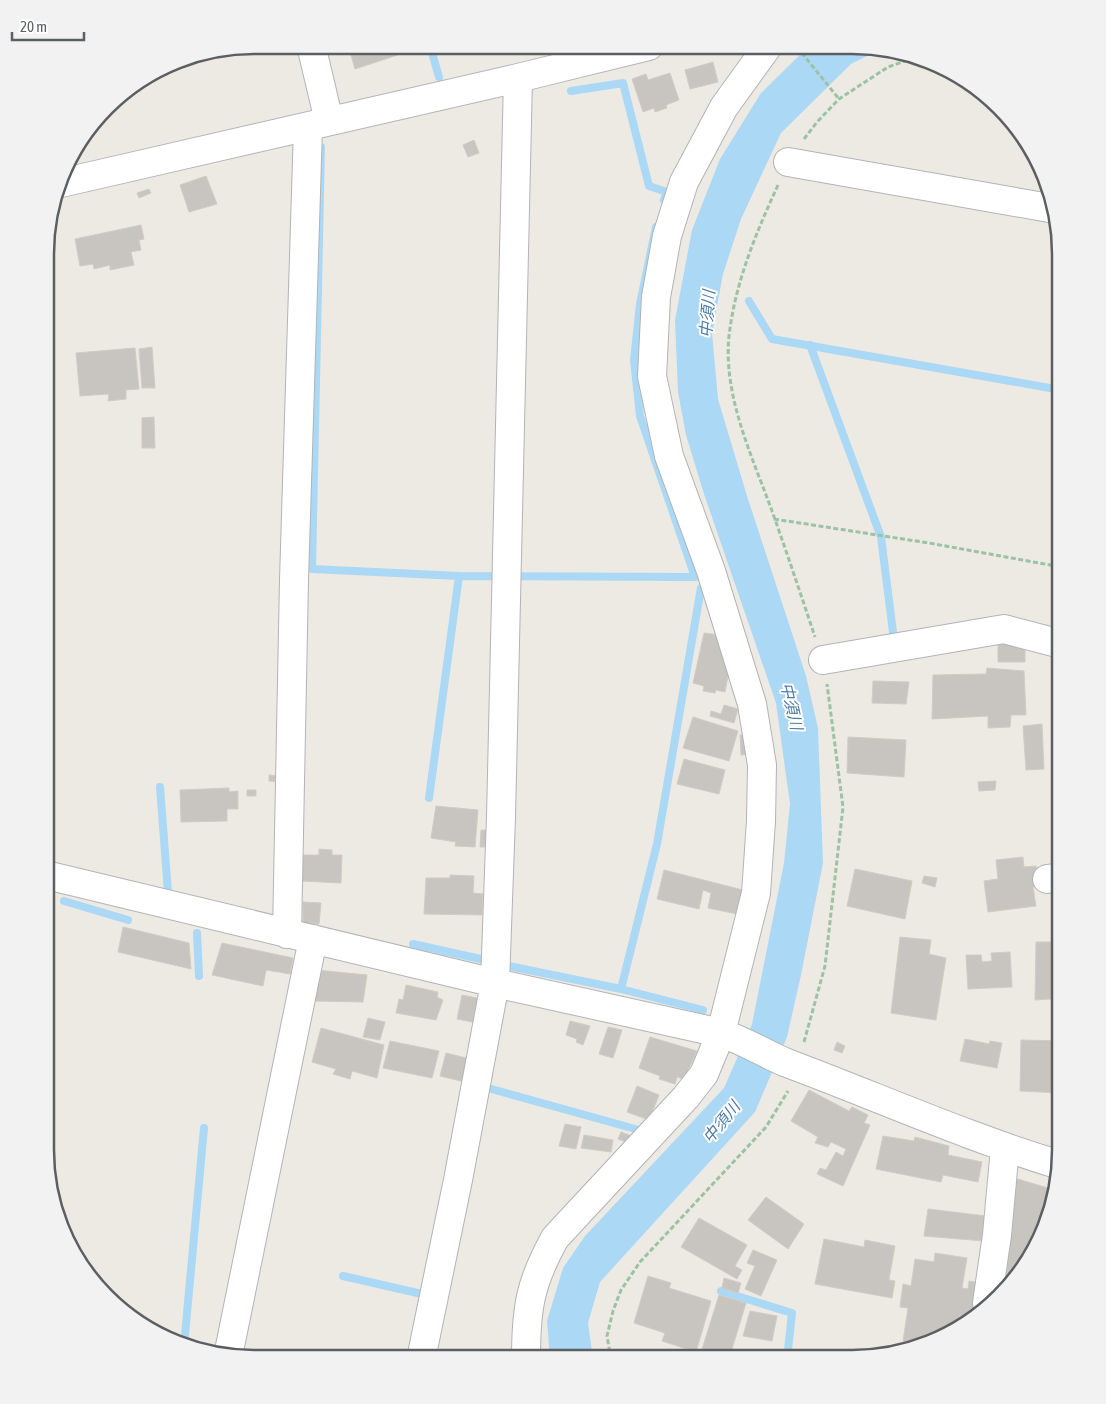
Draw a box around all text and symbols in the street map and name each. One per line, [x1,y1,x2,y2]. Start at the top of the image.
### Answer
scale bar [12,10,85,42]
text: 20 m [20,18,47,35]
water label: 中須川 [696,287,718,339]
water label: 中須川 [778,681,807,733]
water label: 中須川 [699,1096,744,1146]

